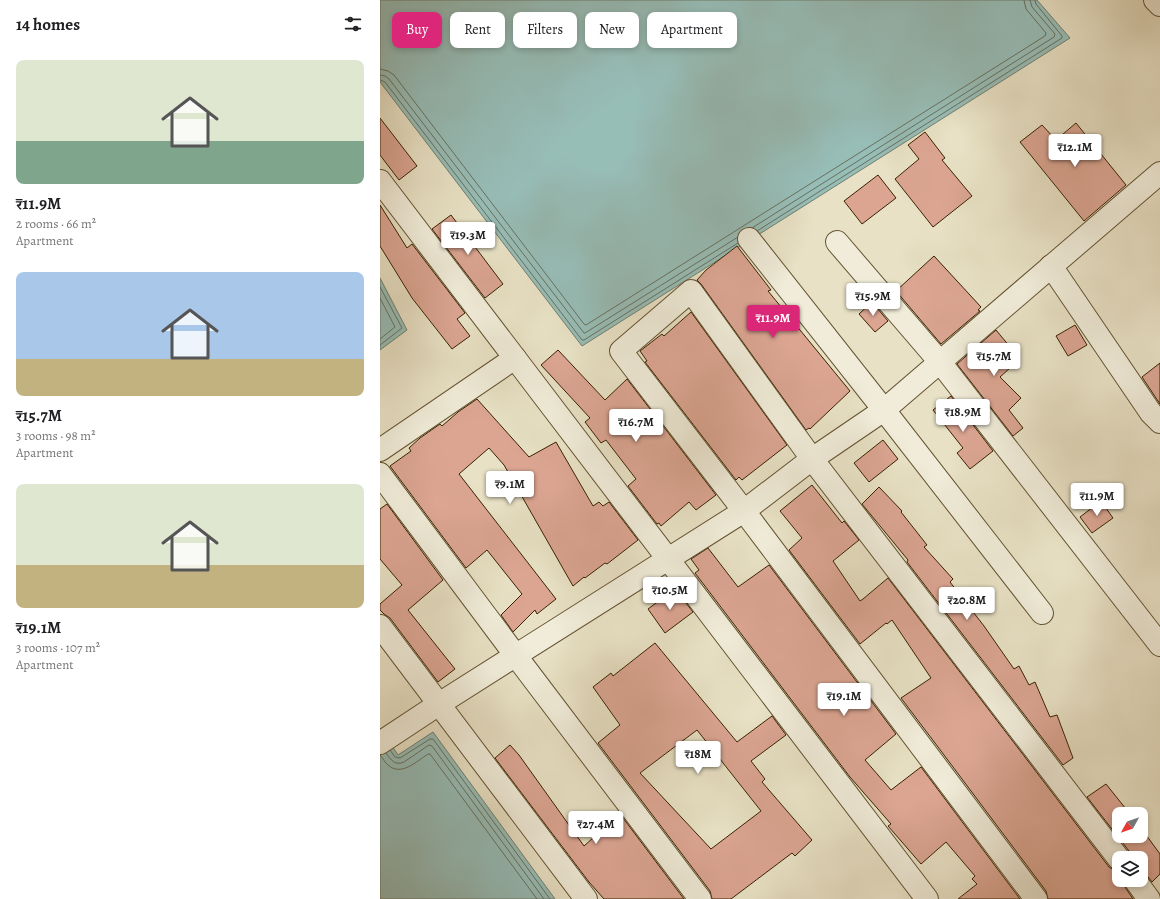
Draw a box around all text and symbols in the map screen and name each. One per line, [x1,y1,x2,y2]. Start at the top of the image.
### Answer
chip: Buy [392,12,442,48]
chip: Rent [450,12,505,48]
chip: Filters [513,12,577,48]
chip: New [585,12,639,48]
chip: Apartment [647,12,737,48]
text: 14 homes [16,13,80,36]
icon: filters [342,13,364,35]
icon: home [154,86,226,158]
pin: ₹12.1M [1042,134,1108,168]
text: ₹12.1M [1058,138,1092,155]
text: ₹11.9M [16,192,61,215]
text: 2 rooms · 66 m² [16,215,96,232]
pin: ₹19.3M [435,222,501,256]
text: ₹19.3M [450,226,486,243]
text: Apartment [16,232,74,249]
pin: ₹15.9M [840,283,906,317]
text: ₹15.9M [855,287,891,304]
icon: home [154,298,226,370]
pin: ₹11.9M [740,305,806,339]
text: ₹11.9M [756,309,790,326]
pin: ₹15.7M [961,343,1027,377]
text: ₹15.7M [976,347,1012,364]
pin: ₹18.9M [930,399,996,433]
text: ₹18.9M [945,403,981,420]
text: ₹15.7M [16,404,62,427]
pin: ₹16.7M [603,409,669,443]
text: ₹16.7M [618,413,654,430]
text: 3 rooms · 98 m² [16,427,95,444]
text: Apartment [16,444,74,461]
pin: ₹9.1M [482,471,538,505]
text: ₹9.1M [495,475,525,492]
pin: ₹11.9M [1064,483,1130,517]
text: ₹11.9M [1080,487,1114,504]
icon: home [154,510,226,582]
pin: ₹10.5M [637,577,703,611]
text: ₹10.5M [652,581,688,598]
pin: ₹20.8M [934,587,1000,621]
text: ₹20.8M [948,591,986,608]
text: ₹19.1M [16,616,61,639]
text: 3 rooms · 107 m² [16,639,100,656]
text: Apartment [16,656,74,673]
pin: ₹19.1M [811,683,877,717]
text: ₹19.1M [827,687,861,704]
pin: ₹18M [674,741,722,775]
text: ₹18M [685,745,711,762]
north arrow [1112,807,1148,843]
map controls [1112,807,1148,887]
pin: ₹27.4M [563,811,629,845]
text: ₹27.4M [577,815,615,832]
button: layers [1112,851,1148,887]

